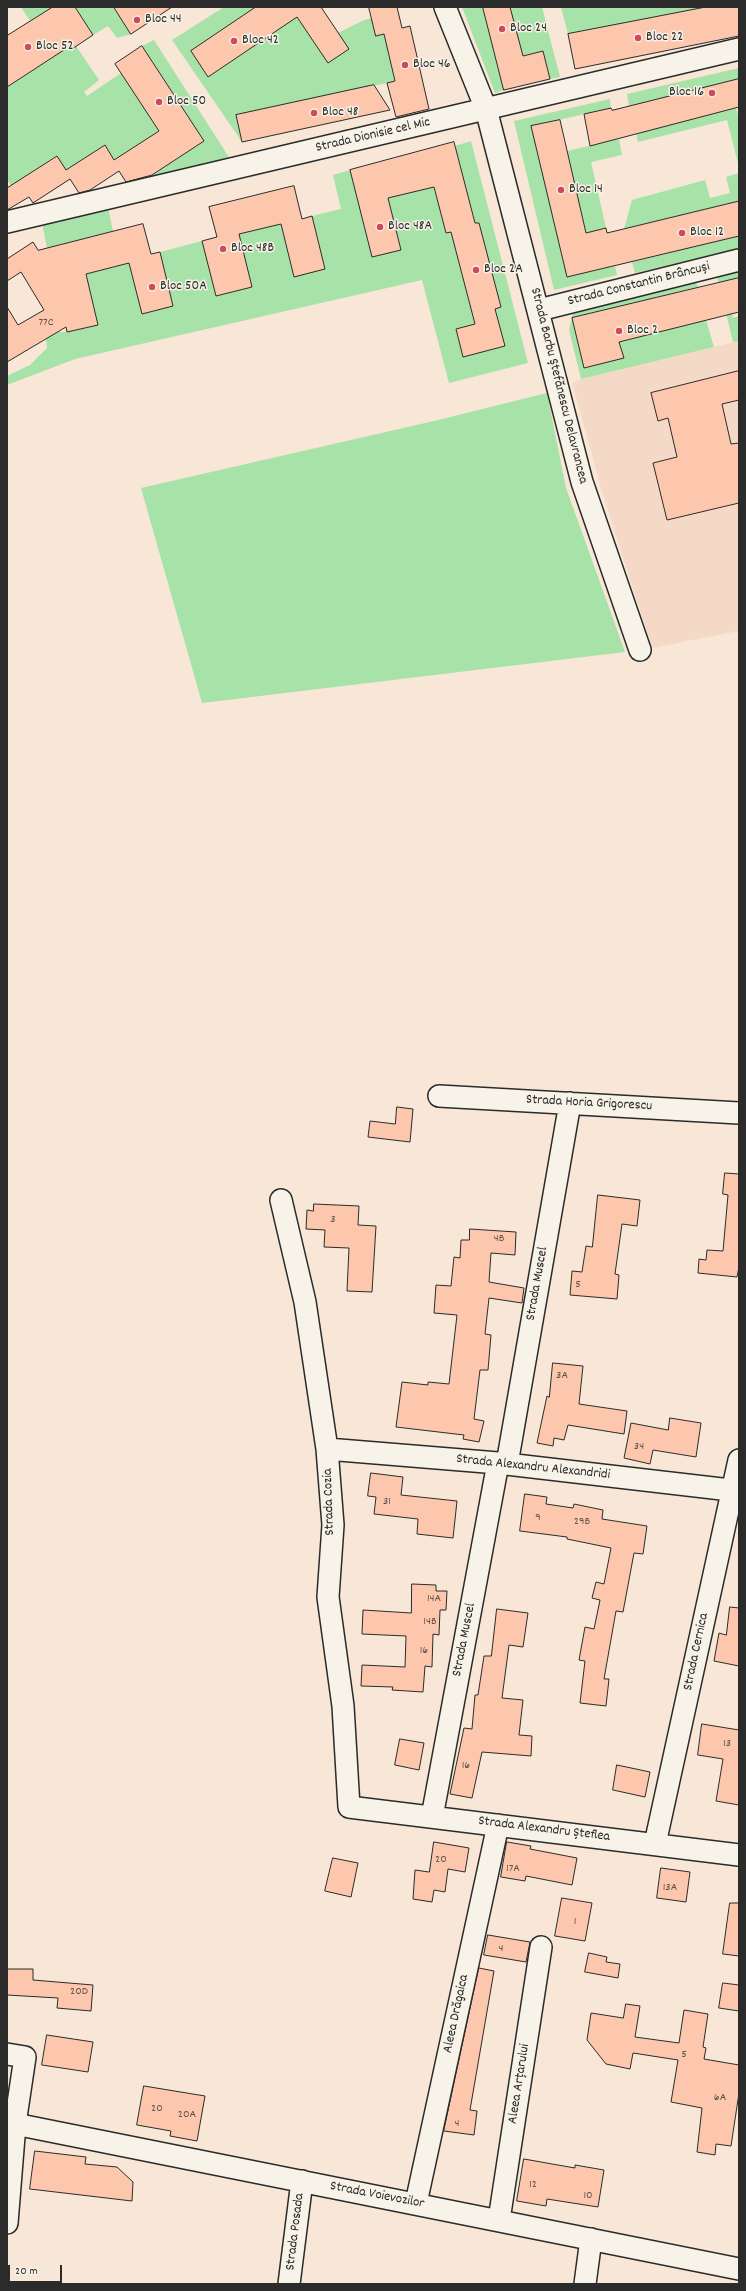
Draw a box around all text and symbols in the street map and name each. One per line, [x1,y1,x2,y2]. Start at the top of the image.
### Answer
place label: Bloc 44 [145,12,182,28]
marker: Bloc 44 [132,15,142,25]
place label: Bloc 24 [510,21,547,37]
marker: Bloc 24 [497,24,507,34]
place label: Bloc 22 [646,30,683,46]
place label: Bloc 42 [242,33,279,49]
marker: Bloc 22 [633,33,643,43]
marker: Bloc 42 [229,36,239,46]
place label: Bloc 52 [36,39,74,55]
marker: Bloc 52 [23,42,33,52]
place label: Bloc 46 [413,57,451,73]
marker: Bloc 46 [400,60,410,70]
place label: Bloc 16 [669,85,704,101]
marker: Bloc 16 [707,88,717,98]
place label: Bloc 50 [167,94,206,110]
marker: Bloc 50 [154,97,164,107]
place label: Bloc 48 [322,105,358,121]
marker: Bloc 48 [309,108,319,118]
street label: Strada Dionisie cel Mic [314,115,432,157]
place label: Bloc 14 [569,182,603,198]
marker: Bloc 14 [556,185,566,195]
place label: Bloc 48A [388,219,432,235]
marker: Bloc 48A [375,222,385,232]
place label: Bloc 12 [690,225,724,241]
marker: Bloc 12 [677,228,687,238]
place label: Bloc 48B [231,241,274,257]
marker: Bloc 48B [218,244,228,254]
street label: Strada Constantin Brâncuși [566,259,712,311]
place label: Bloc 2A [484,262,523,278]
marker: Bloc 2A [471,265,481,275]
place label: Bloc 50A [160,279,207,295]
marker: Bloc 50A [147,282,157,292]
street label: Strada Barbu Ștefănescu Delavrancea [526,286,590,486]
house number: 77C [38,316,54,330]
place label: Bloc 2 [627,323,658,339]
marker: Bloc 2 [614,326,624,336]
street label: Strada Horia Grigorescu [525,1092,653,1116]
house number: 3 [330,1213,336,1227]
house number: 4B [494,1232,504,1246]
street label: Strada Muscel [523,1246,553,1322]
house number: 5 [575,1278,581,1292]
house number: 3A [556,1369,568,1383]
house number: 34 [634,1440,644,1454]
street label: Strada Alexandru Alexandridi [455,1452,611,1484]
street label: Strada Cozia [320,1468,340,1536]
house number: 31 [383,1495,391,1509]
house number: 9 [535,1511,541,1525]
house number: 29B [574,1515,590,1529]
house number: 14A [427,1592,441,1606]
street label: Strada Muscel [450,1602,480,1678]
street label: Strada Cernica [681,1612,713,1692]
house number: 14B [423,1615,437,1629]
house number: 16 [420,1644,428,1658]
house number: 13 [723,1737,731,1751]
house number: 16 [462,1759,470,1773]
street label: Strada Alexandru Șteflea [477,1814,611,1846]
house number: 20 [435,1853,447,1867]
house number: 17A [506,1862,520,1876]
house number: 13A [663,1881,677,1895]
house number: 1 [574,1915,576,1929]
house number: 4 [499,1942,503,1956]
street label: Aleea Drăgaica [440,1973,474,2055]
house number: 20D [70,1985,88,1999]
street label: Aleea Arțarului [505,2043,535,2125]
house number: 5 [681,2048,687,2062]
house number: 6A [714,2091,726,2105]
house number: 20 [151,2102,163,2116]
house number: 20A [178,2108,196,2122]
house number: 4 [455,2117,459,2131]
house number: 12 [529,2178,537,2192]
street label: Strada Voievozilor [328,2179,426,2213]
house number: 10 [583,2189,593,2203]
street label: Strada Posada [283,2192,309,2272]
scale bar [10,2257,64,2283]
text: 20 m [15,2263,38,2280]

